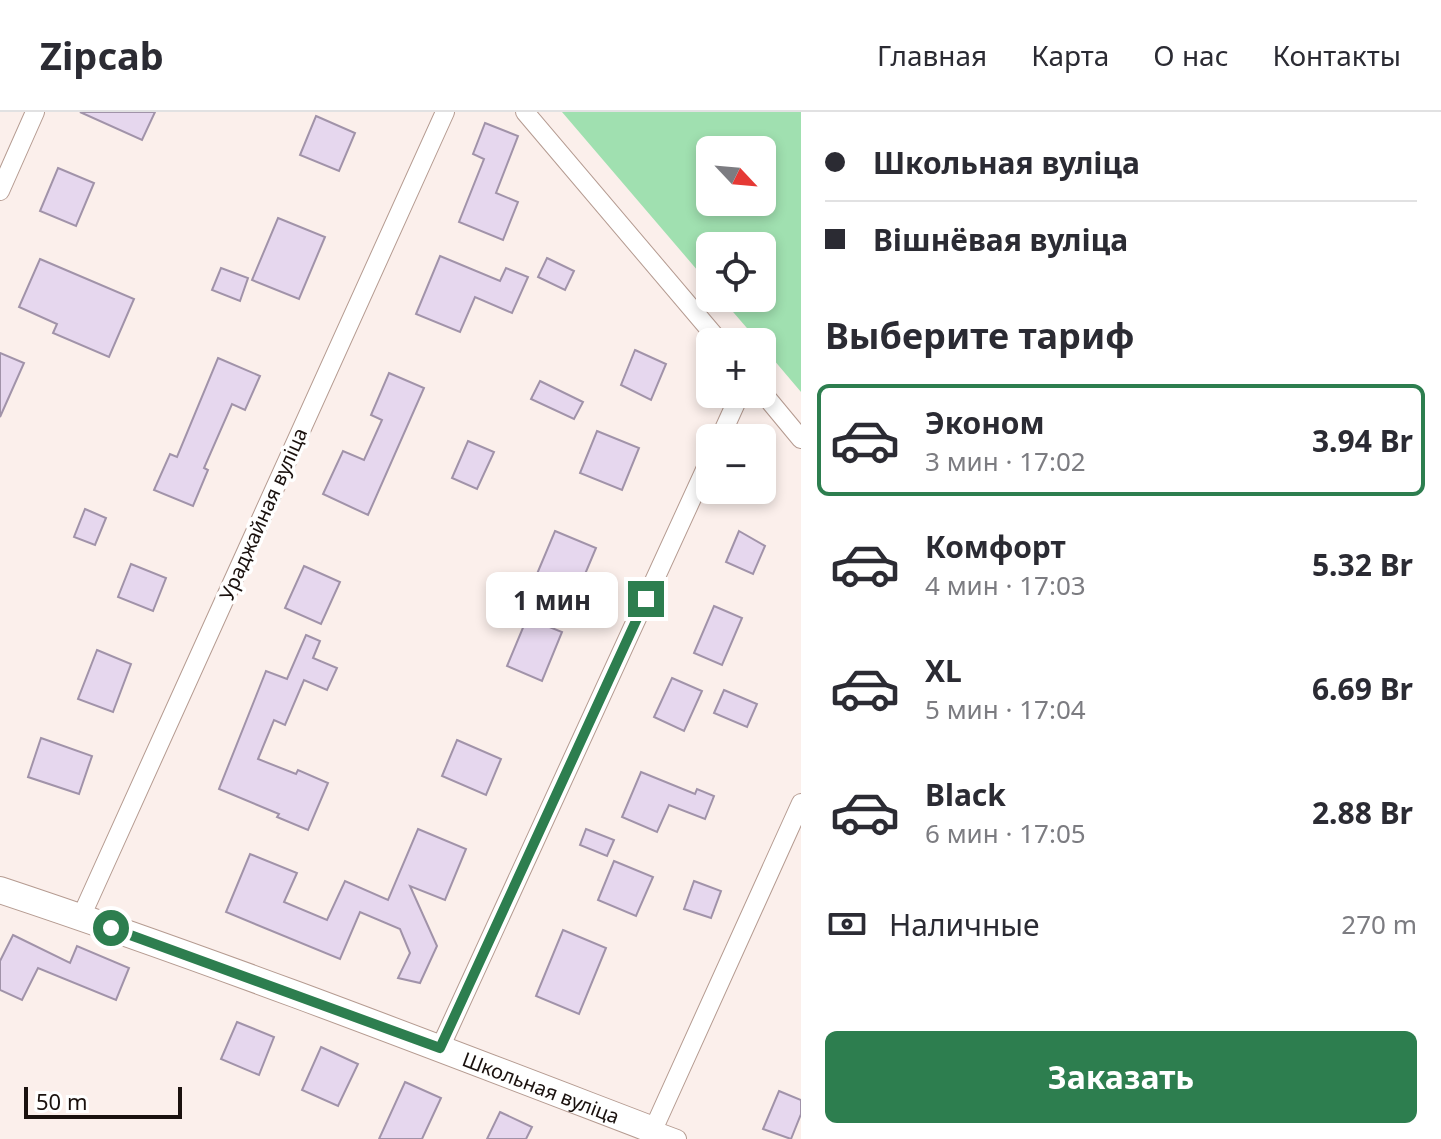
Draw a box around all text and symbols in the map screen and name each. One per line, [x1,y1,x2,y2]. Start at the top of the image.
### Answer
text: Zipcab [40,29,164,81]
text: Главная [877,36,987,74]
text: Карта [1031,36,1109,74]
text: О нас [1153,36,1229,74]
text: Контакты [1273,36,1401,74]
north arrow [696,136,776,216]
map controls [696,136,776,504]
text: Школьная вуліца [873,142,1140,183]
text: Вішнёвая вуліца [873,219,1128,260]
button: locate [696,232,776,312]
text: Выберите тариф [825,311,1134,360]
button: + [696,328,776,408]
text: Эконом [925,402,1045,443]
icon: car [829,404,901,476]
text: 3.94 Br [1312,420,1413,461]
street label: Ураджайная вуліца [213,423,313,605]
button: − [696,424,776,504]
text: 3 мин · 17:02 [925,443,1086,479]
text: Комфорт [925,526,1066,567]
icon: car [829,528,901,600]
text: 5.32 Br [1312,544,1413,585]
text: 4 мин · 17:03 [925,567,1086,603]
callout: 1 мин [486,571,618,627]
route end [628,581,664,617]
text: 1 мин [513,582,591,618]
text: XL [925,650,962,691]
icon: car [829,652,901,724]
text: 6.69 Br [1312,668,1413,709]
text: 5 мин · 17:04 [925,691,1086,727]
text: Black [925,774,1006,815]
icon: car [829,776,901,848]
text: 2.88 Br [1312,792,1413,833]
text: 6 мин · 17:05 [925,815,1086,851]
icon: cash [825,902,869,946]
text: Наличные [889,904,1040,945]
text: 270 m [1341,906,1417,942]
route start [93,910,129,946]
button: Заказать [825,1031,1417,1123]
street label: Школьная вуліца [459,1045,624,1129]
scale bar [24,1083,182,1119]
text: 50 m [36,1086,87,1116]

